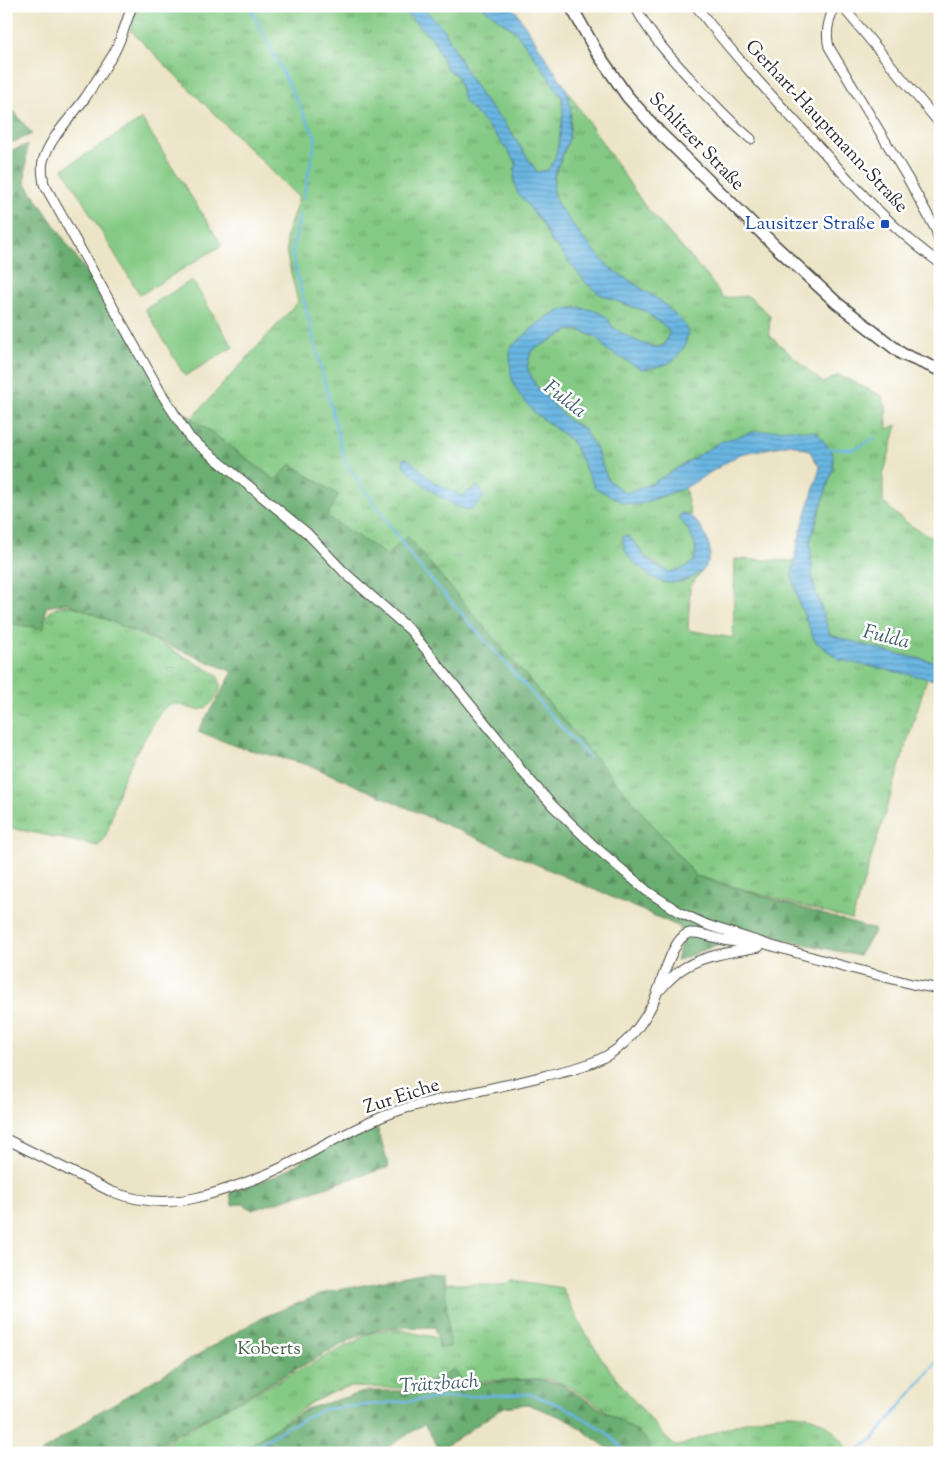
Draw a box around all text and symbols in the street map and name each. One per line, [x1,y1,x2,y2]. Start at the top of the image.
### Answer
street label: Gerhart-Hauptmann-Straße [738,34,914,220]
street label: Schlitzer Straße [642,87,750,197]
place label: Lausitzer Straße [745,211,875,238]
marker: Lausitzer Straße [879,218,891,230]
water label: Fulda [536,374,592,426]
water label: Fulda [859,618,913,658]
street label: Zur Eiche [361,1072,443,1122]
park label: Koberts [237,1336,301,1363]
water label: Trätzbach [398,1368,480,1402]

